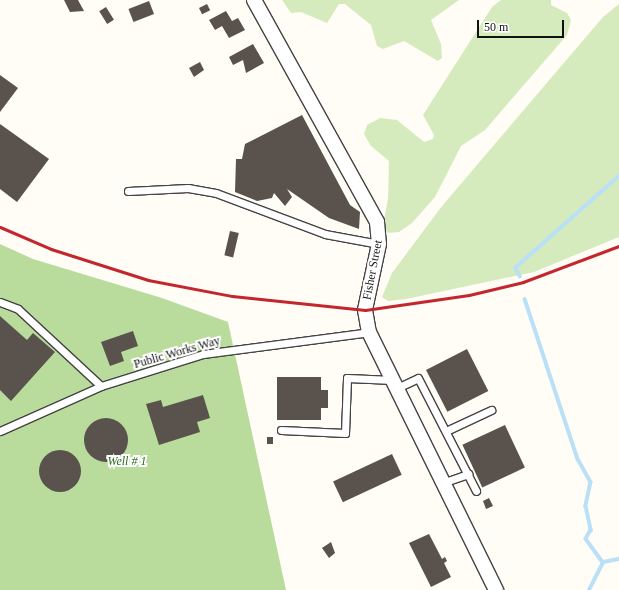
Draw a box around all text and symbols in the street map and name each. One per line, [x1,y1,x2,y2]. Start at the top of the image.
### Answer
scale bar [479,12,566,38]
text: 50 m [484,20,508,34]
street label: Fisher Street [360,239,386,301]
street label: Public Works Way [132,334,222,372]
park label: Well # 1 [108,455,146,469]

